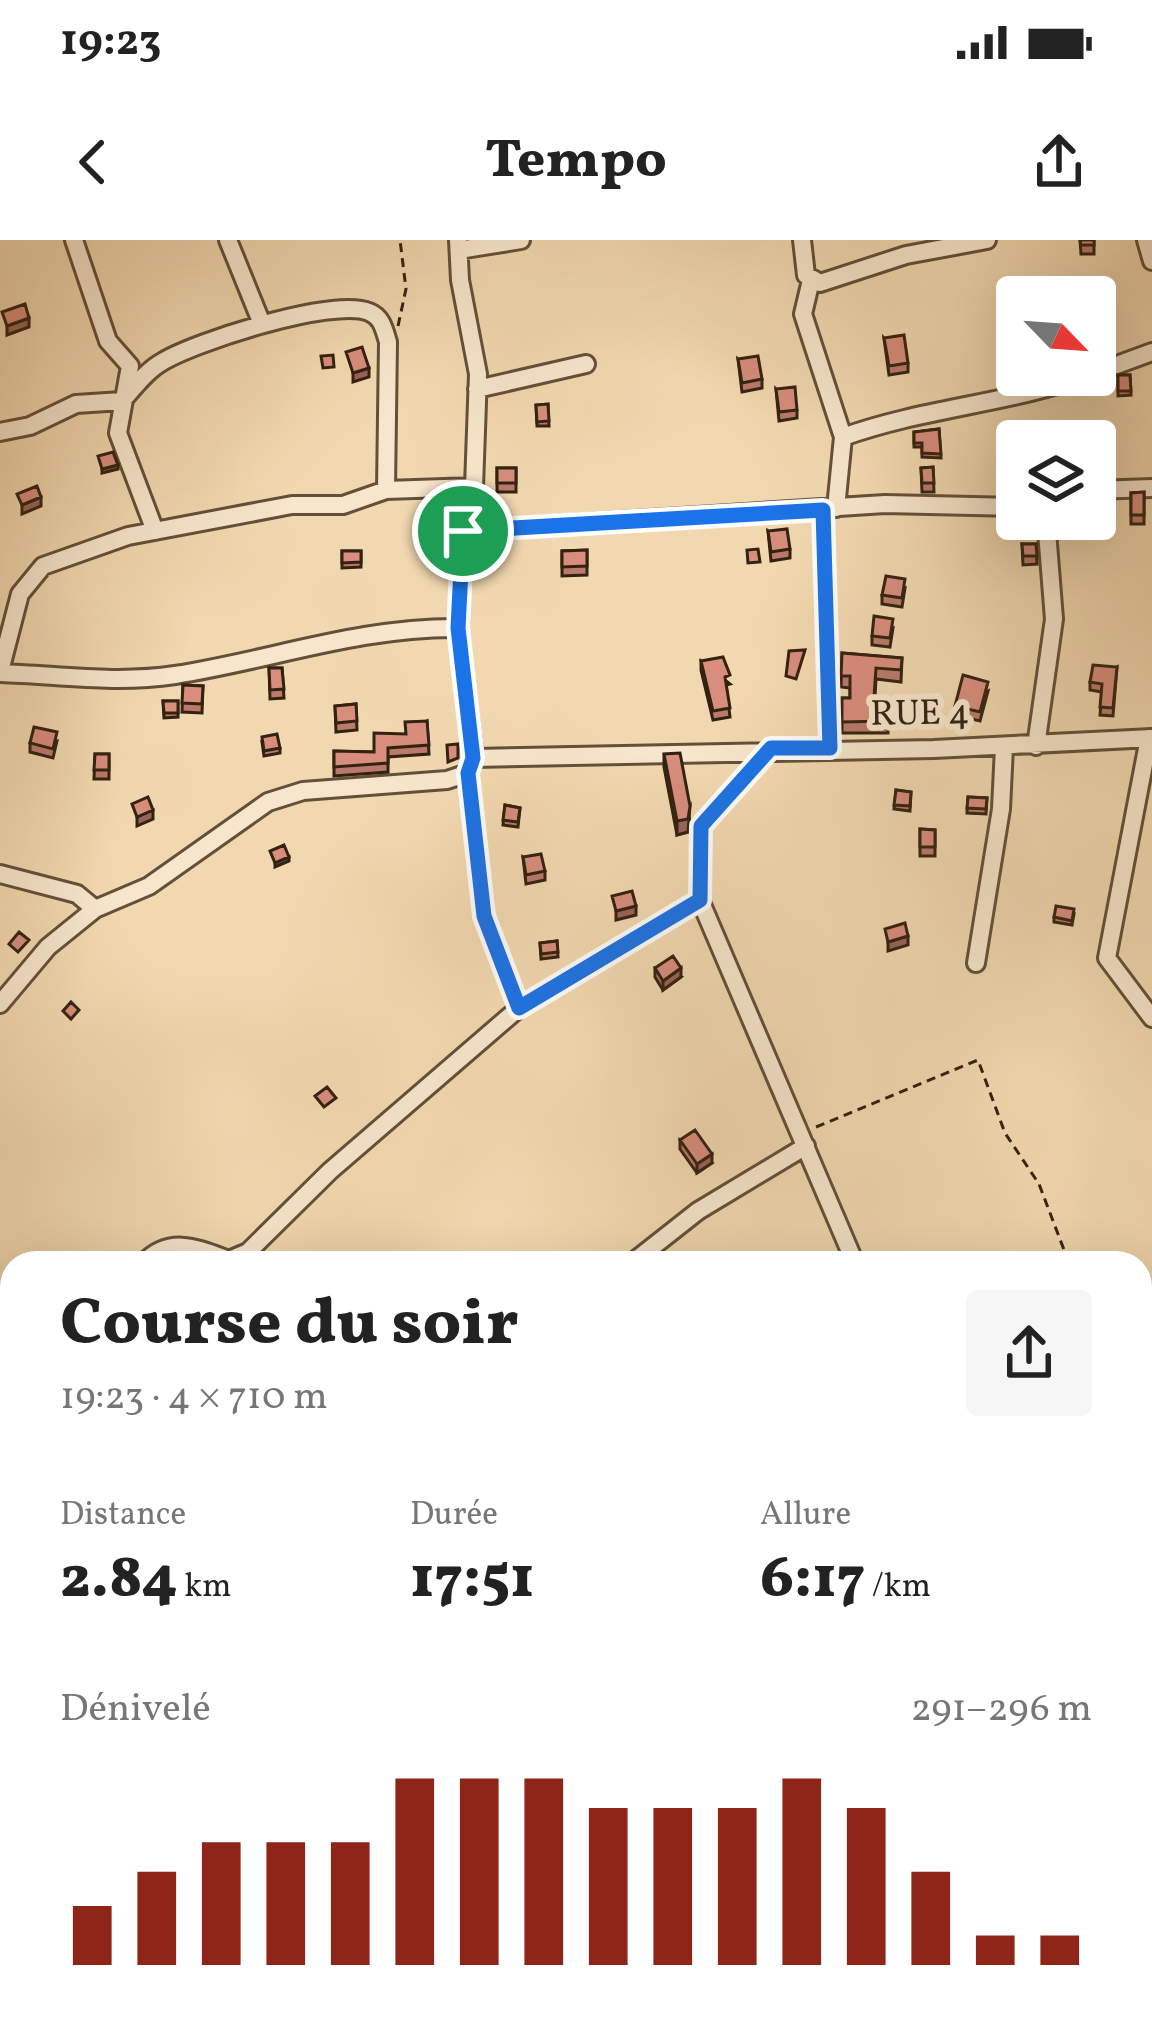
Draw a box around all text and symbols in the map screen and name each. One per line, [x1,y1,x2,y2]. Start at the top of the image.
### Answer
text: 19:23 [60,11,161,74]
text: Tempo [485,125,667,200]
icon: back [60,129,126,195]
icon: share [1026,129,1092,195]
north arrow [996,276,1116,396]
map controls [996,276,1116,540]
button: layers [996,420,1116,540]
pin [412,480,514,582]
icon: arrive [430,498,496,564]
street label: RUE 4 [870,689,970,741]
text: Course du soir [60,1280,519,1372]
button: share [966,1290,1092,1416]
text: 19:23 · 4 × 710 m [60,1371,328,1425]
text: Distance [60,1493,186,1539]
text: Durée [410,1493,498,1539]
text: Allure [760,1493,851,1539]
text: 2.84 [60,1539,178,1622]
text: 17:51 [410,1539,534,1622]
text: 6:17 [760,1539,865,1622]
text: km [178,1565,231,1611]
text: /km [865,1565,931,1611]
text: Dénivelé [60,1683,211,1737]
text: 291–296 m [911,1683,1092,1737]

